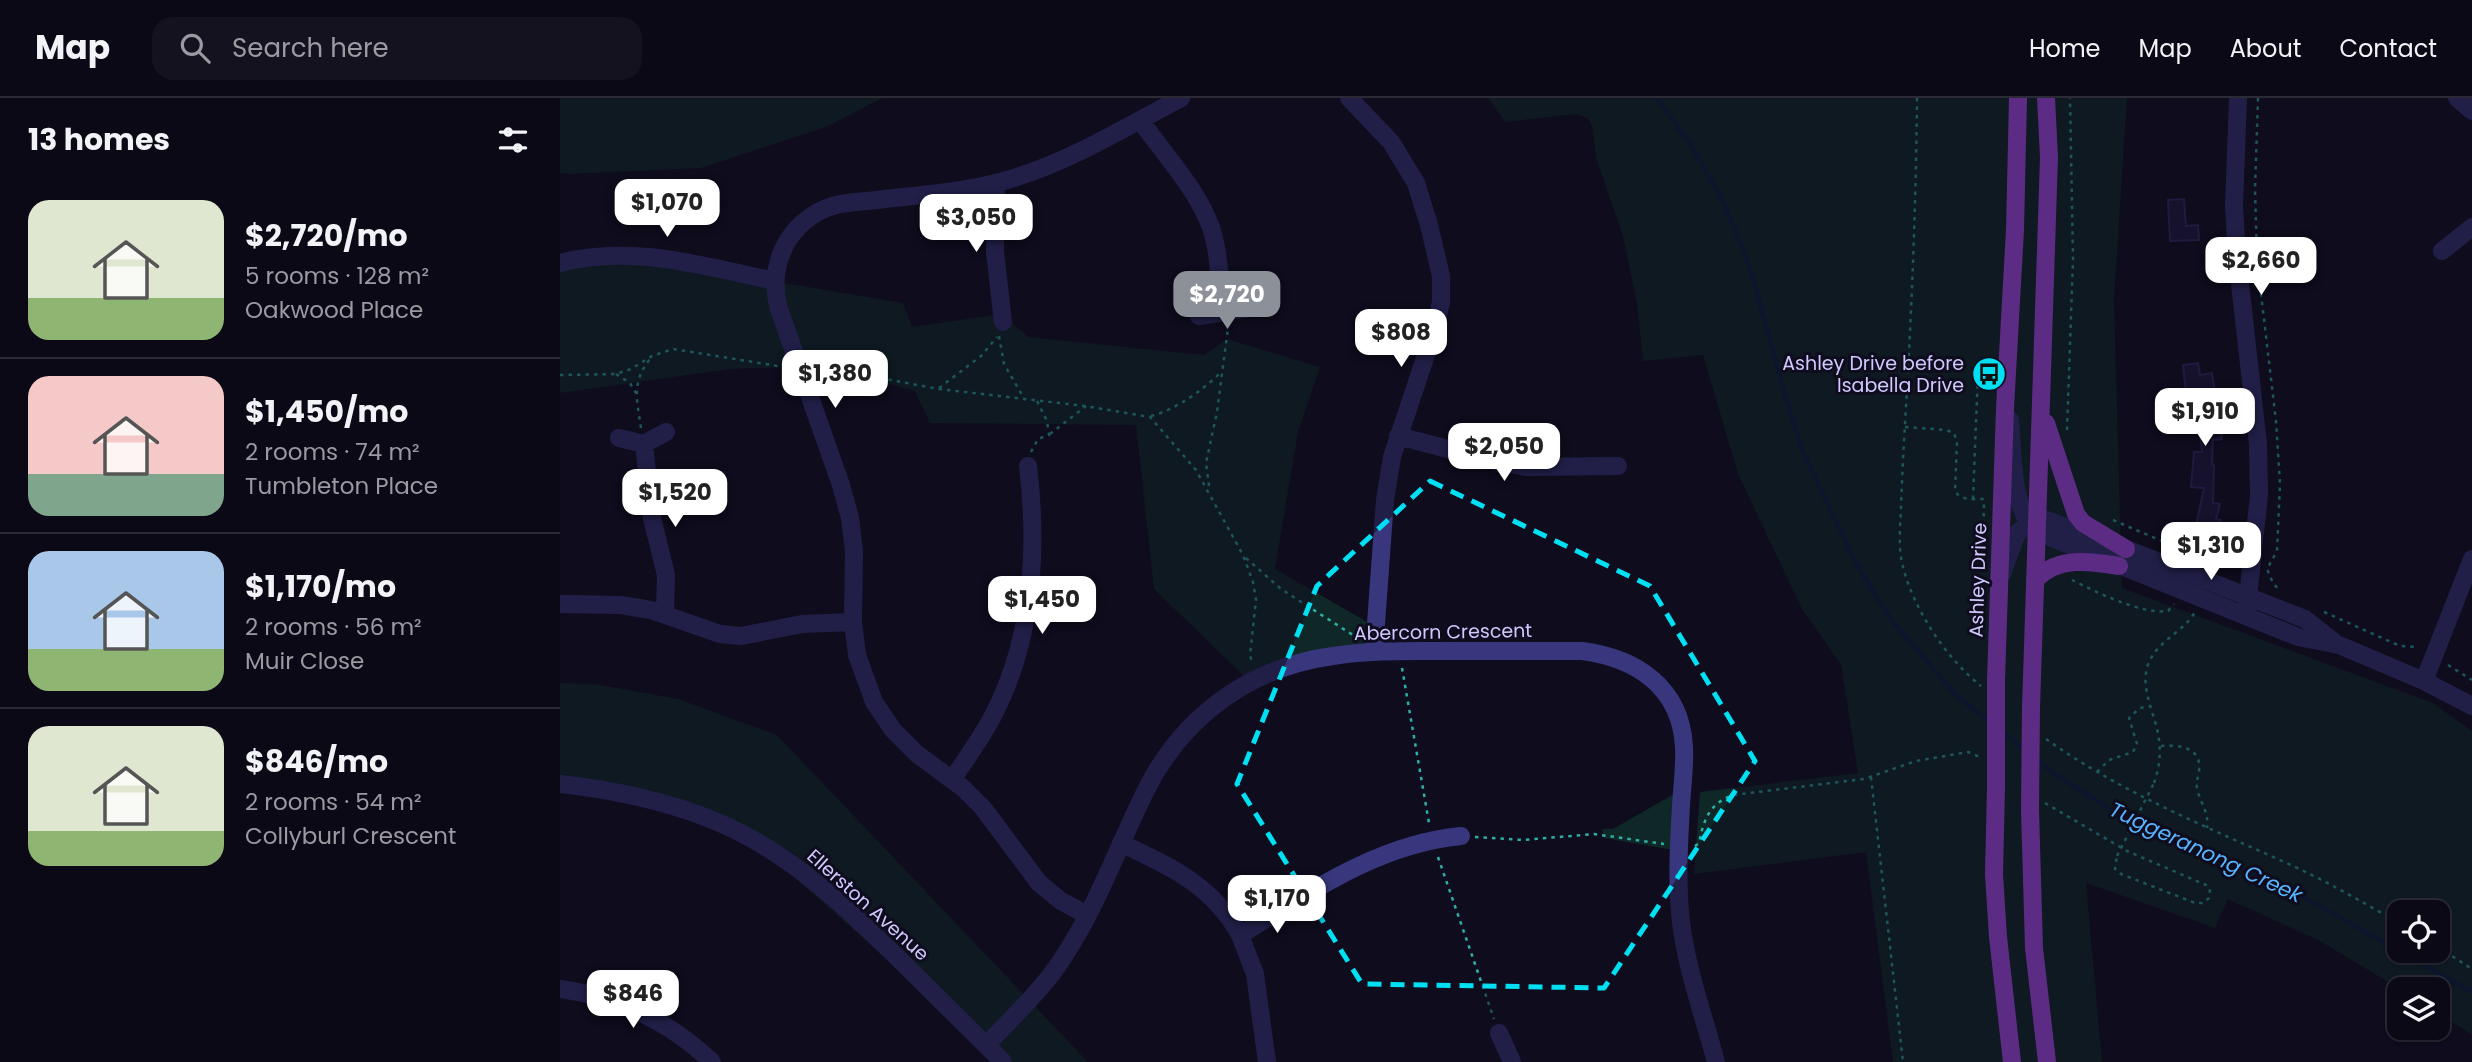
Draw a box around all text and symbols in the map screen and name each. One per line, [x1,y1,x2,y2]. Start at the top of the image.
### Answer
search box [152,17,642,80]
text: Map [35,24,110,71]
icon: search [176,29,214,67]
text: Search here [232,30,389,66]
text: Home [2029,32,2101,65]
text: Map [2139,32,2192,65]
text: About [2230,32,2301,65]
text: Contact [2339,32,2437,65]
text: 13 homes [28,118,170,161]
icon: filters [494,121,532,159]
pin: $1,070 [610,180,724,239]
text: $1,070 [631,186,703,218]
pin: $3,050 [919,194,1033,254]
text: $3,050 [936,201,1016,233]
text: $2,720/mo [245,214,408,257]
icon: home [84,228,168,312]
pin: $2,660 [2204,238,2318,297]
text: $2,660 [2221,244,2301,276]
text: 5 rooms · 128 m² [245,260,429,292]
pin: $2,720 [1170,272,1284,331]
text: $2,720 [1189,278,1265,310]
text: Oakwood Place [245,294,423,326]
pin: $808 [1360,310,1442,369]
text: $808 [1371,316,1431,348]
pin: $1,380 [778,350,892,410]
place label: Ashley Drive before Isabella Drive [1782,350,1964,399]
bus stop icon: Ashley Drive before Isabella Drive [1970,355,2008,393]
text: $1,380 [798,357,872,389]
pin: $1,910 [2148,388,2262,448]
text: $1,450/mo [245,390,408,433]
text: $1,910 [2171,395,2239,427]
icon: home [84,404,168,488]
pin: $2,050 [1447,424,1561,483]
text: $2,050 [1464,430,1544,462]
text: 2 rooms · 74 m² [245,436,420,468]
text: Tumbleton Place [245,470,438,502]
pin: $1,520 [618,470,732,529]
text: $1,520 [638,476,712,508]
street label: Ashley Drive [1963,522,1993,638]
pin: $1,310 [2154,522,2268,582]
text: $1,310 [2177,529,2245,561]
text: $1,170/mo [245,565,396,608]
pin: $1,450 [985,576,1099,636]
icon: home [84,579,168,663]
text: $1,450 [1004,583,1080,615]
text: 2 rooms · 56 m² [245,611,422,643]
street label: Abercorn Crescent [1354,617,1532,647]
text: Muir Close [245,645,364,677]
text: $846/mo [245,740,388,783]
icon: home [84,754,168,838]
text: 2 rooms · 54 m² [245,786,422,818]
water label: Tuggeranong Creek [2105,795,2308,910]
text: Collyburl Crescent [245,820,456,852]
street label: Ellerston Avenue [801,843,935,967]
pin: $1,170 [1220,876,1334,935]
text: $1,170 [1244,882,1310,914]
map controls [2387,900,2450,1040]
button: locate [2387,900,2450,963]
pin: $846 [592,970,674,1030]
text: $846 [603,977,663,1009]
button: layers [2387,977,2450,1040]

